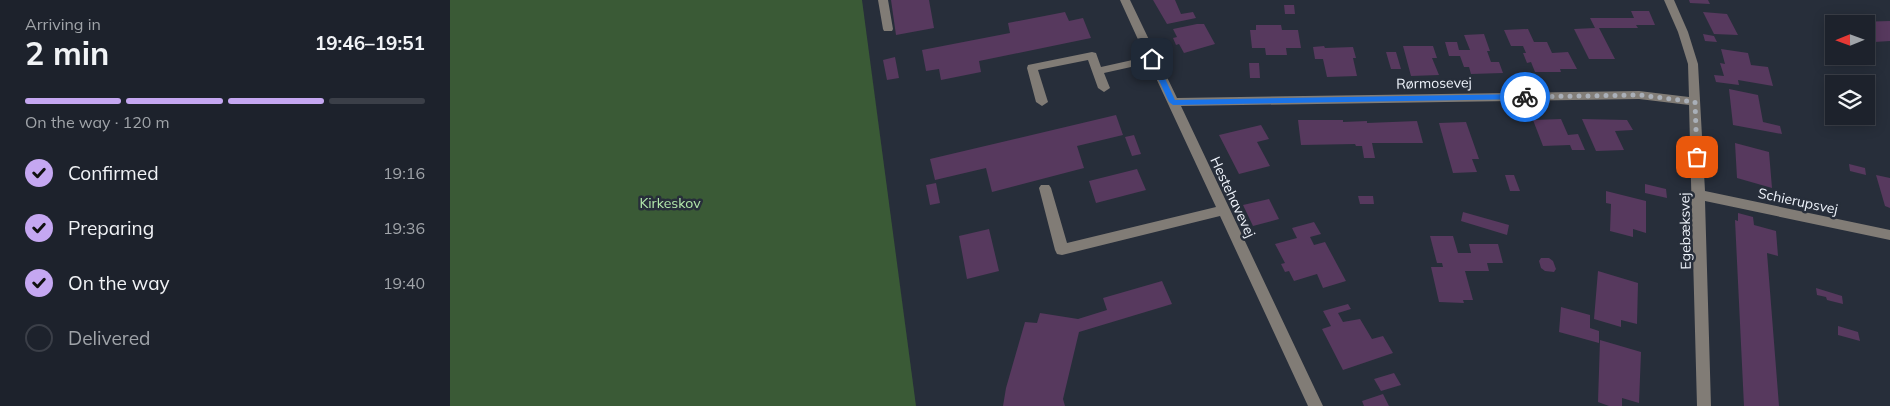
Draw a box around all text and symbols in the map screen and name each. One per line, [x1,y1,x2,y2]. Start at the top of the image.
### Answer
text: Arriving in [25,14,101,34]
north arrow [1825,15,1875,65]
map controls [1825,15,1875,125]
text: 19:46–19:51 [315,31,425,55]
text: 2 min [25,33,109,73]
pin [1131,38,1173,80]
icon: home [1138,45,1166,73]
courier [1500,72,1550,122]
street label: Rørmosevej [1396,73,1472,93]
button: layers [1825,75,1875,125]
icon: bike [1511,83,1539,111]
text: On the way · 120 m [25,112,170,132]
pin [1676,136,1718,178]
icon: bag [1683,143,1711,171]
street label: Hestehavevej [1206,154,1260,240]
icon: check [25,159,53,187]
text: Confirmed [68,161,159,185]
text: 19:16 [383,163,425,183]
street label: Schierupsvej [1756,184,1840,218]
street label: Egebæksvej [1675,192,1695,270]
park label: Kirkeskov [639,194,701,212]
icon: check [25,214,53,242]
text: Preparing [68,216,154,240]
text: 19:36 [383,218,425,238]
icon: check [25,269,53,297]
text: On the way [68,271,170,295]
text: 19:40 [383,273,425,293]
text: Delivered [68,326,150,350]

